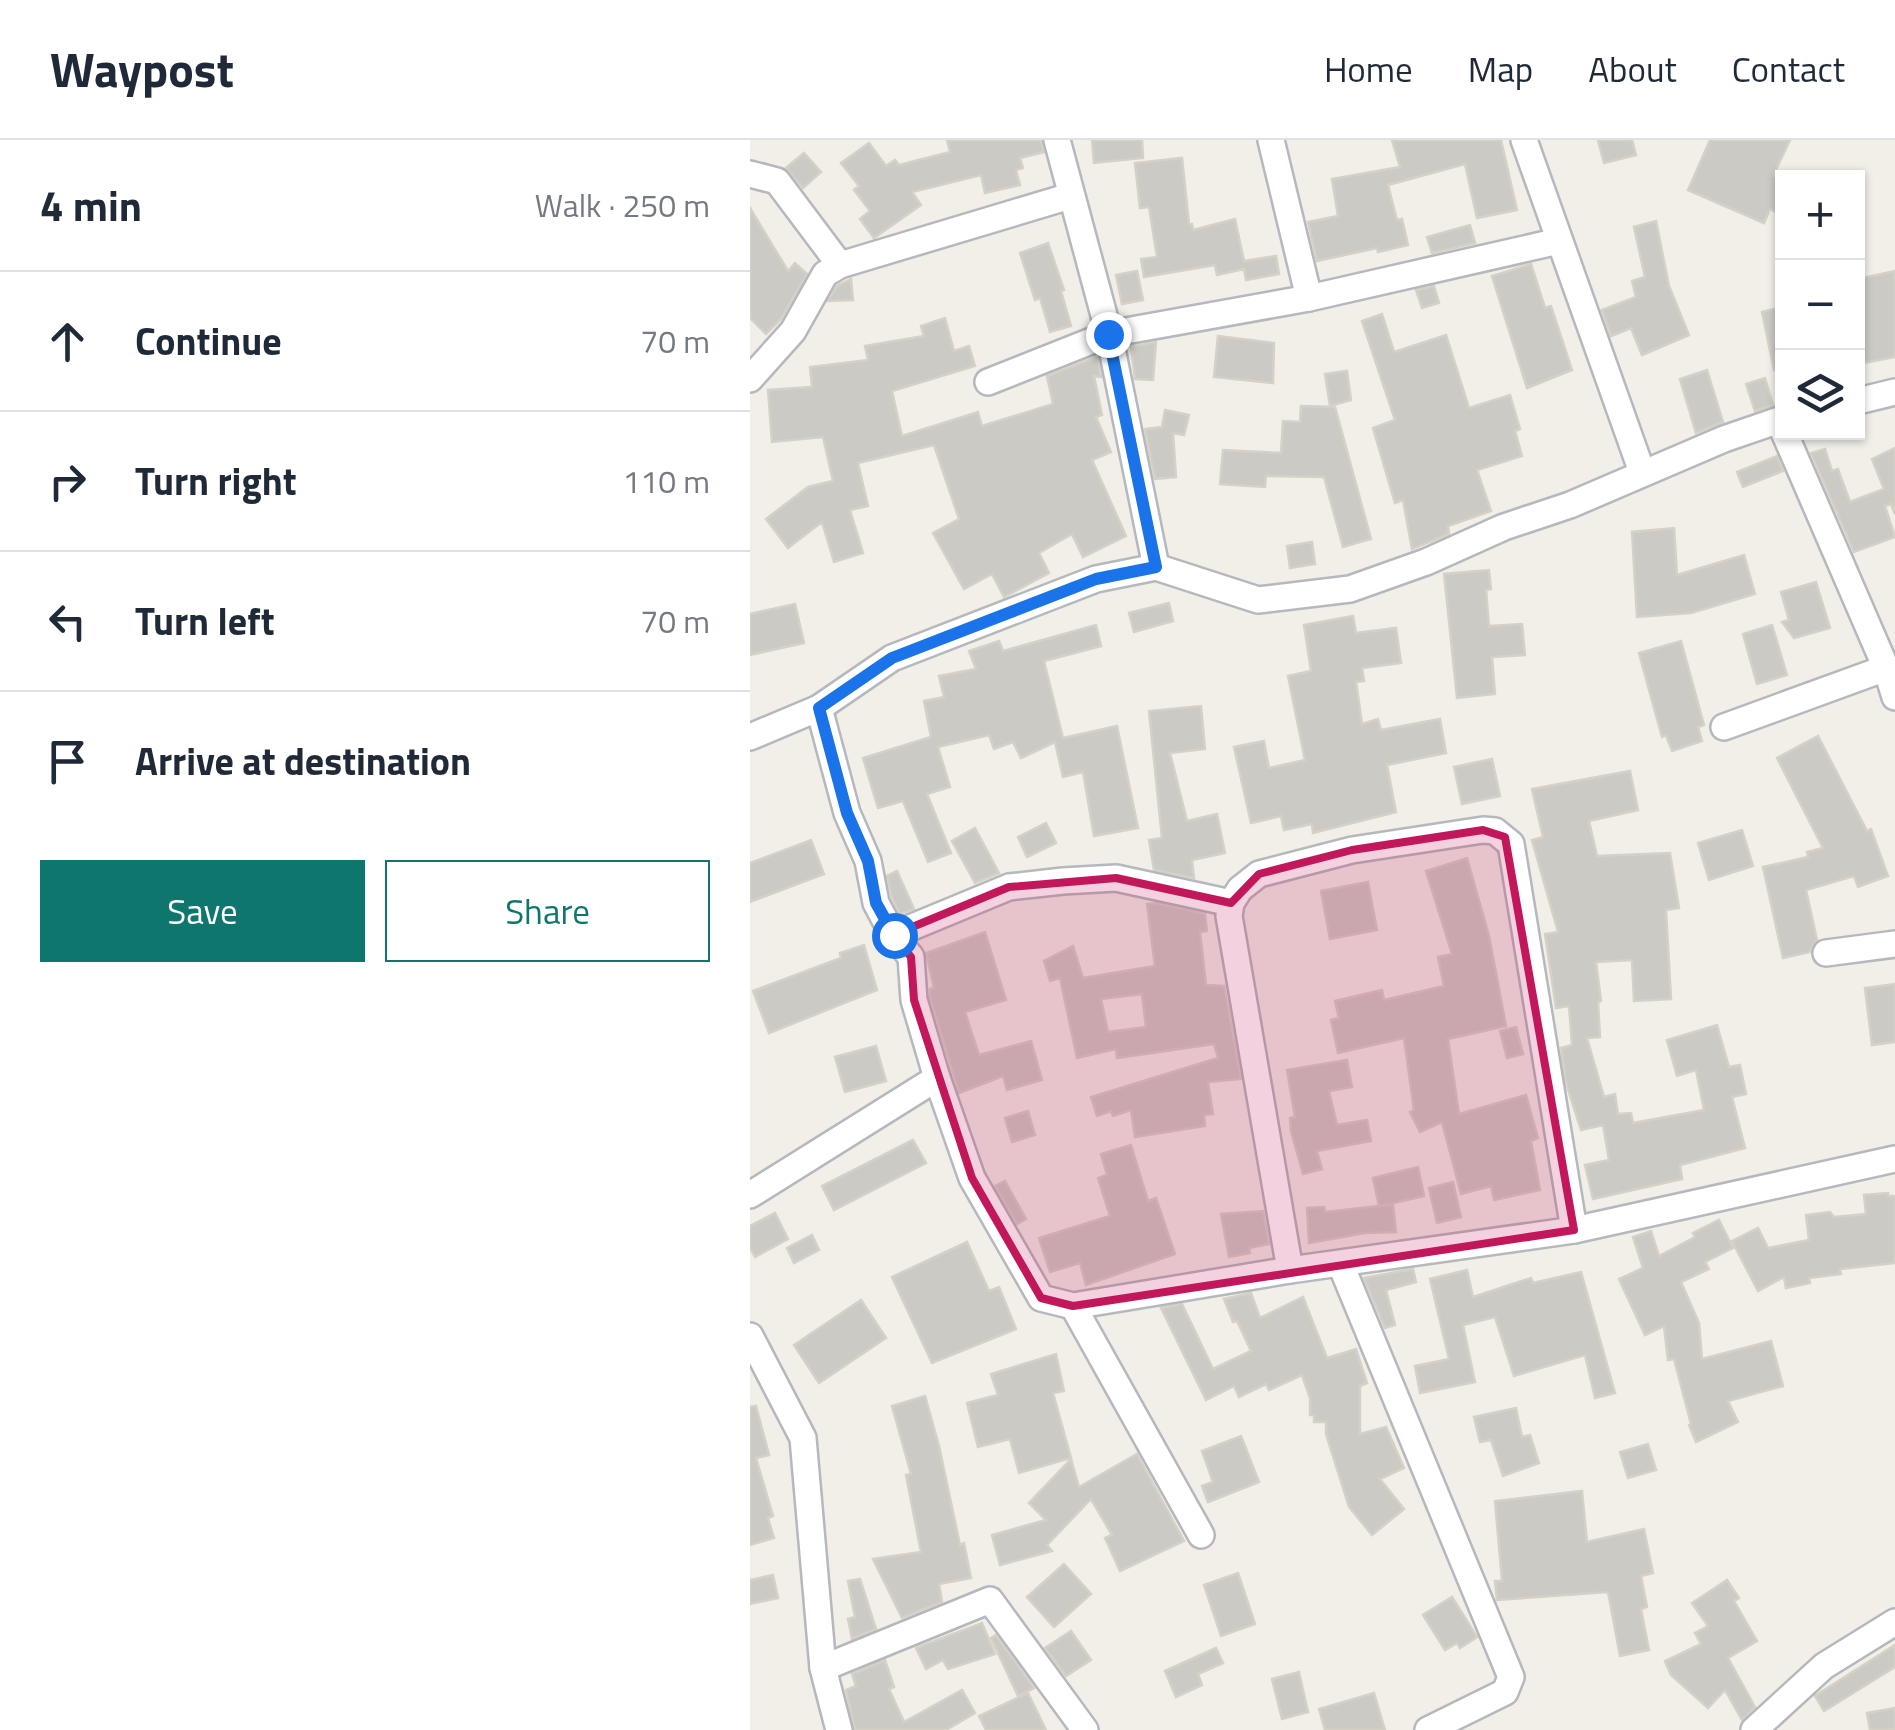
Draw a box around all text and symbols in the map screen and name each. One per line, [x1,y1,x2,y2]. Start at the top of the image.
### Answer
text: Waypost [50,33,234,106]
text: Home [1324,42,1413,96]
text: Map [1468,42,1533,96]
text: About [1588,42,1677,96]
text: Contact [1732,42,1845,96]
map controls [1775,170,1865,440]
button: + [1775,170,1865,260]
text: 4 min [40,173,142,237]
text: Walk · 250 m [535,181,710,229]
button: − [1775,260,1865,350]
text: Continue [135,312,282,370]
route end [1086,312,1132,358]
icon: ahead [40,314,95,369]
text: 70 m [640,317,710,365]
button: layers [1775,350,1865,440]
text: Turn right [135,452,297,510]
icon: right [40,454,95,509]
text: 110 m [622,457,710,505]
text: Turn left [135,592,275,650]
icon: left [40,594,95,649]
text: 70 m [640,597,710,645]
text: Arrive at destination [135,732,471,790]
icon: arrive [40,734,95,789]
button: Save [40,860,365,962]
button: Share [385,860,710,962]
route start [872,913,918,959]

